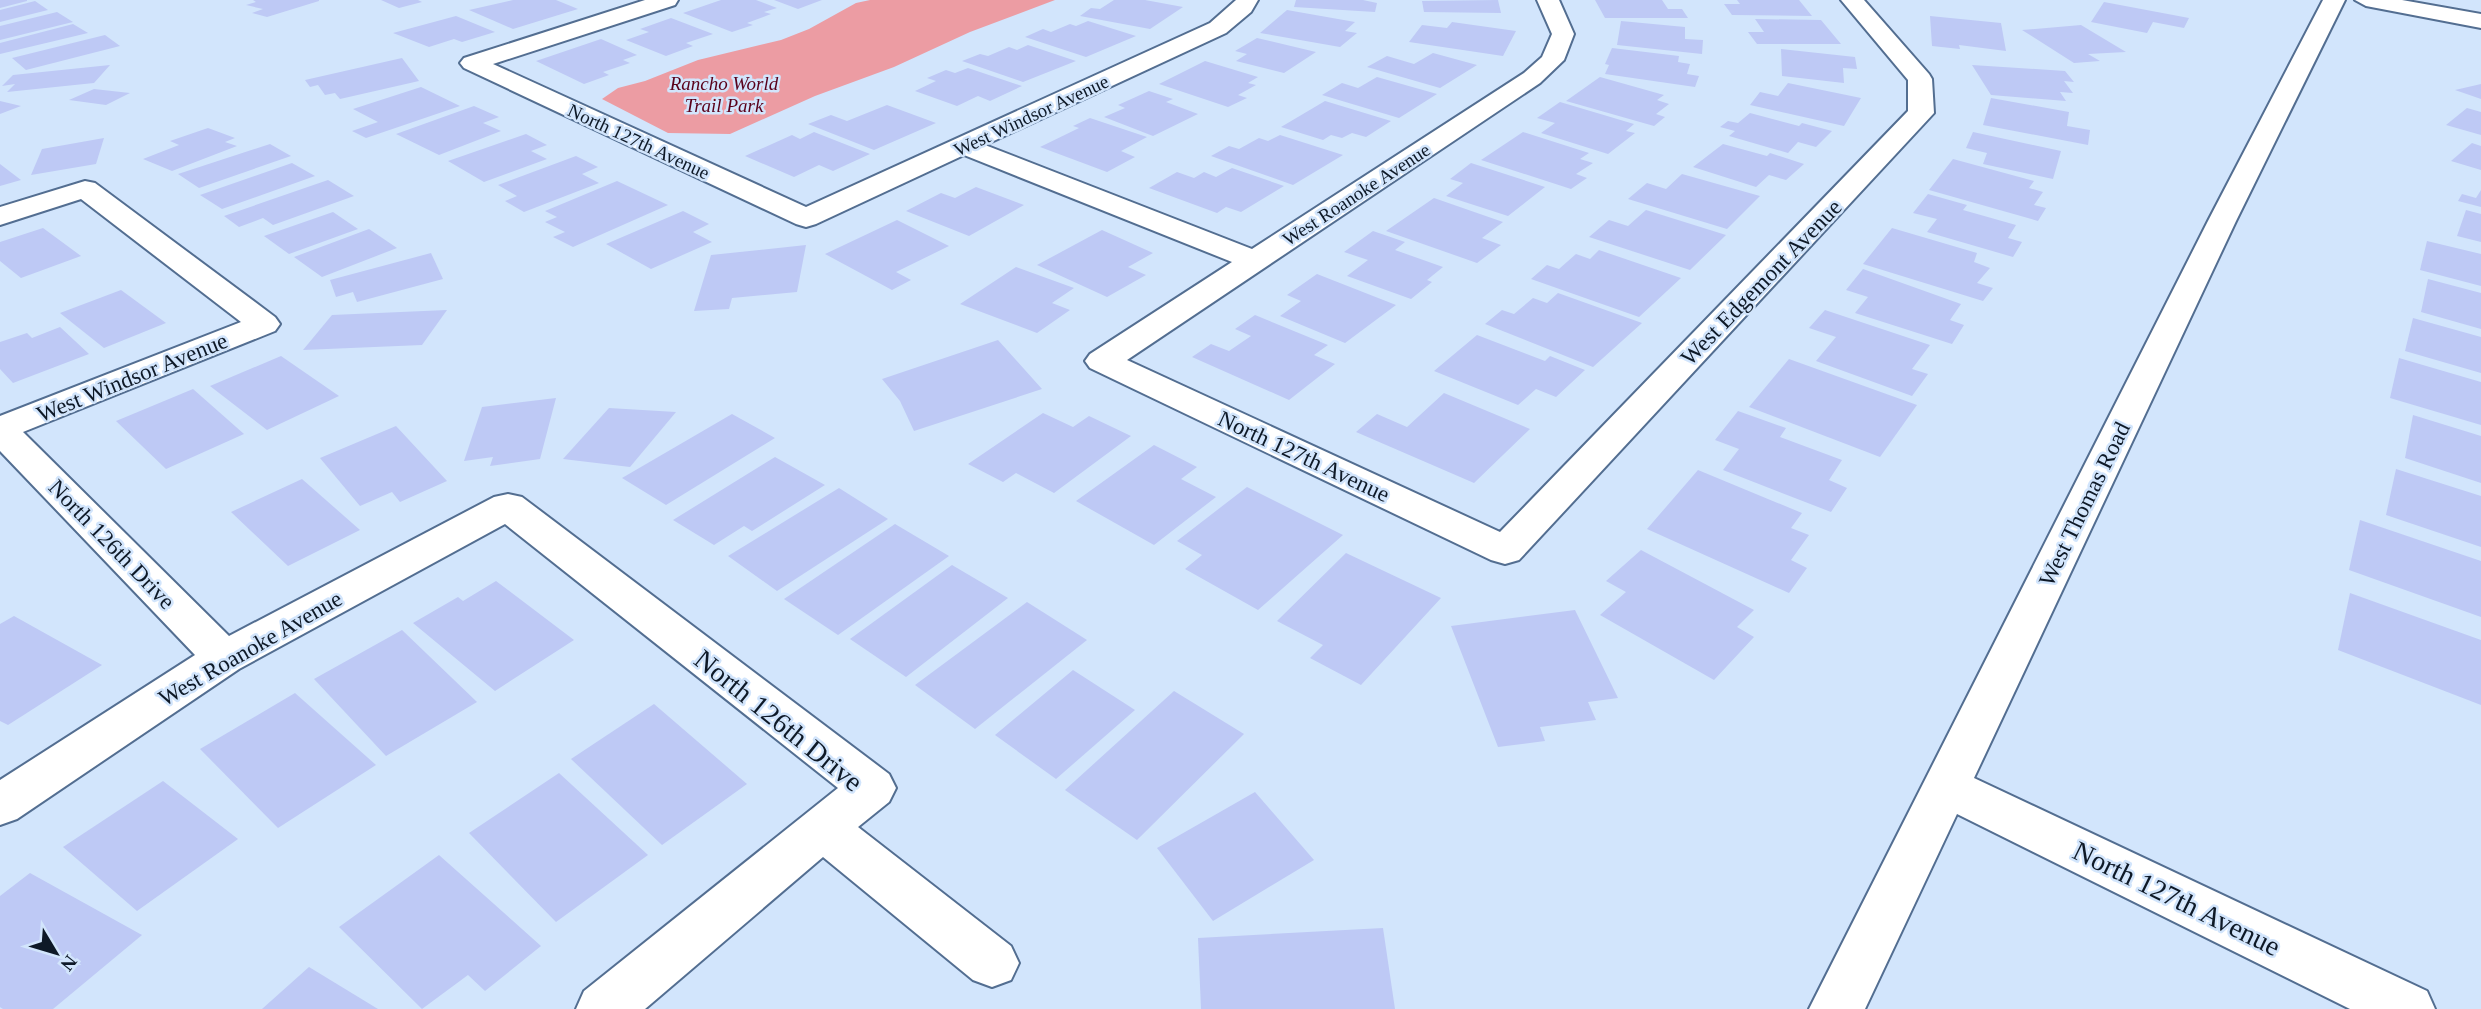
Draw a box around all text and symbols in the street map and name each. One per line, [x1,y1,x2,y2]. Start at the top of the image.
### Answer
street label: West Windsor Avenue [951,70,1112,160]
park label: Rancho World Trail Park [669,73,779,116]
street label: North 127th Avenue [565,99,713,183]
street label: West Roanoke Avenue [1279,139,1434,250]
street label: West Edgemont Avenue [1676,195,1847,370]
street label: West Windsor Avenue [33,328,231,427]
street label: North 127th Avenue [1214,406,1393,507]
street label: West Thomas Road [2034,418,2135,590]
street label: North 126th Drive [44,475,180,614]
street label: West Roanoke Avenue [154,586,346,711]
street label: North 126th Drive [689,643,869,798]
street label: North 127th Avenue [2068,835,2285,962]
north arrow [21,918,91,988]
text: N [56,951,82,975]

